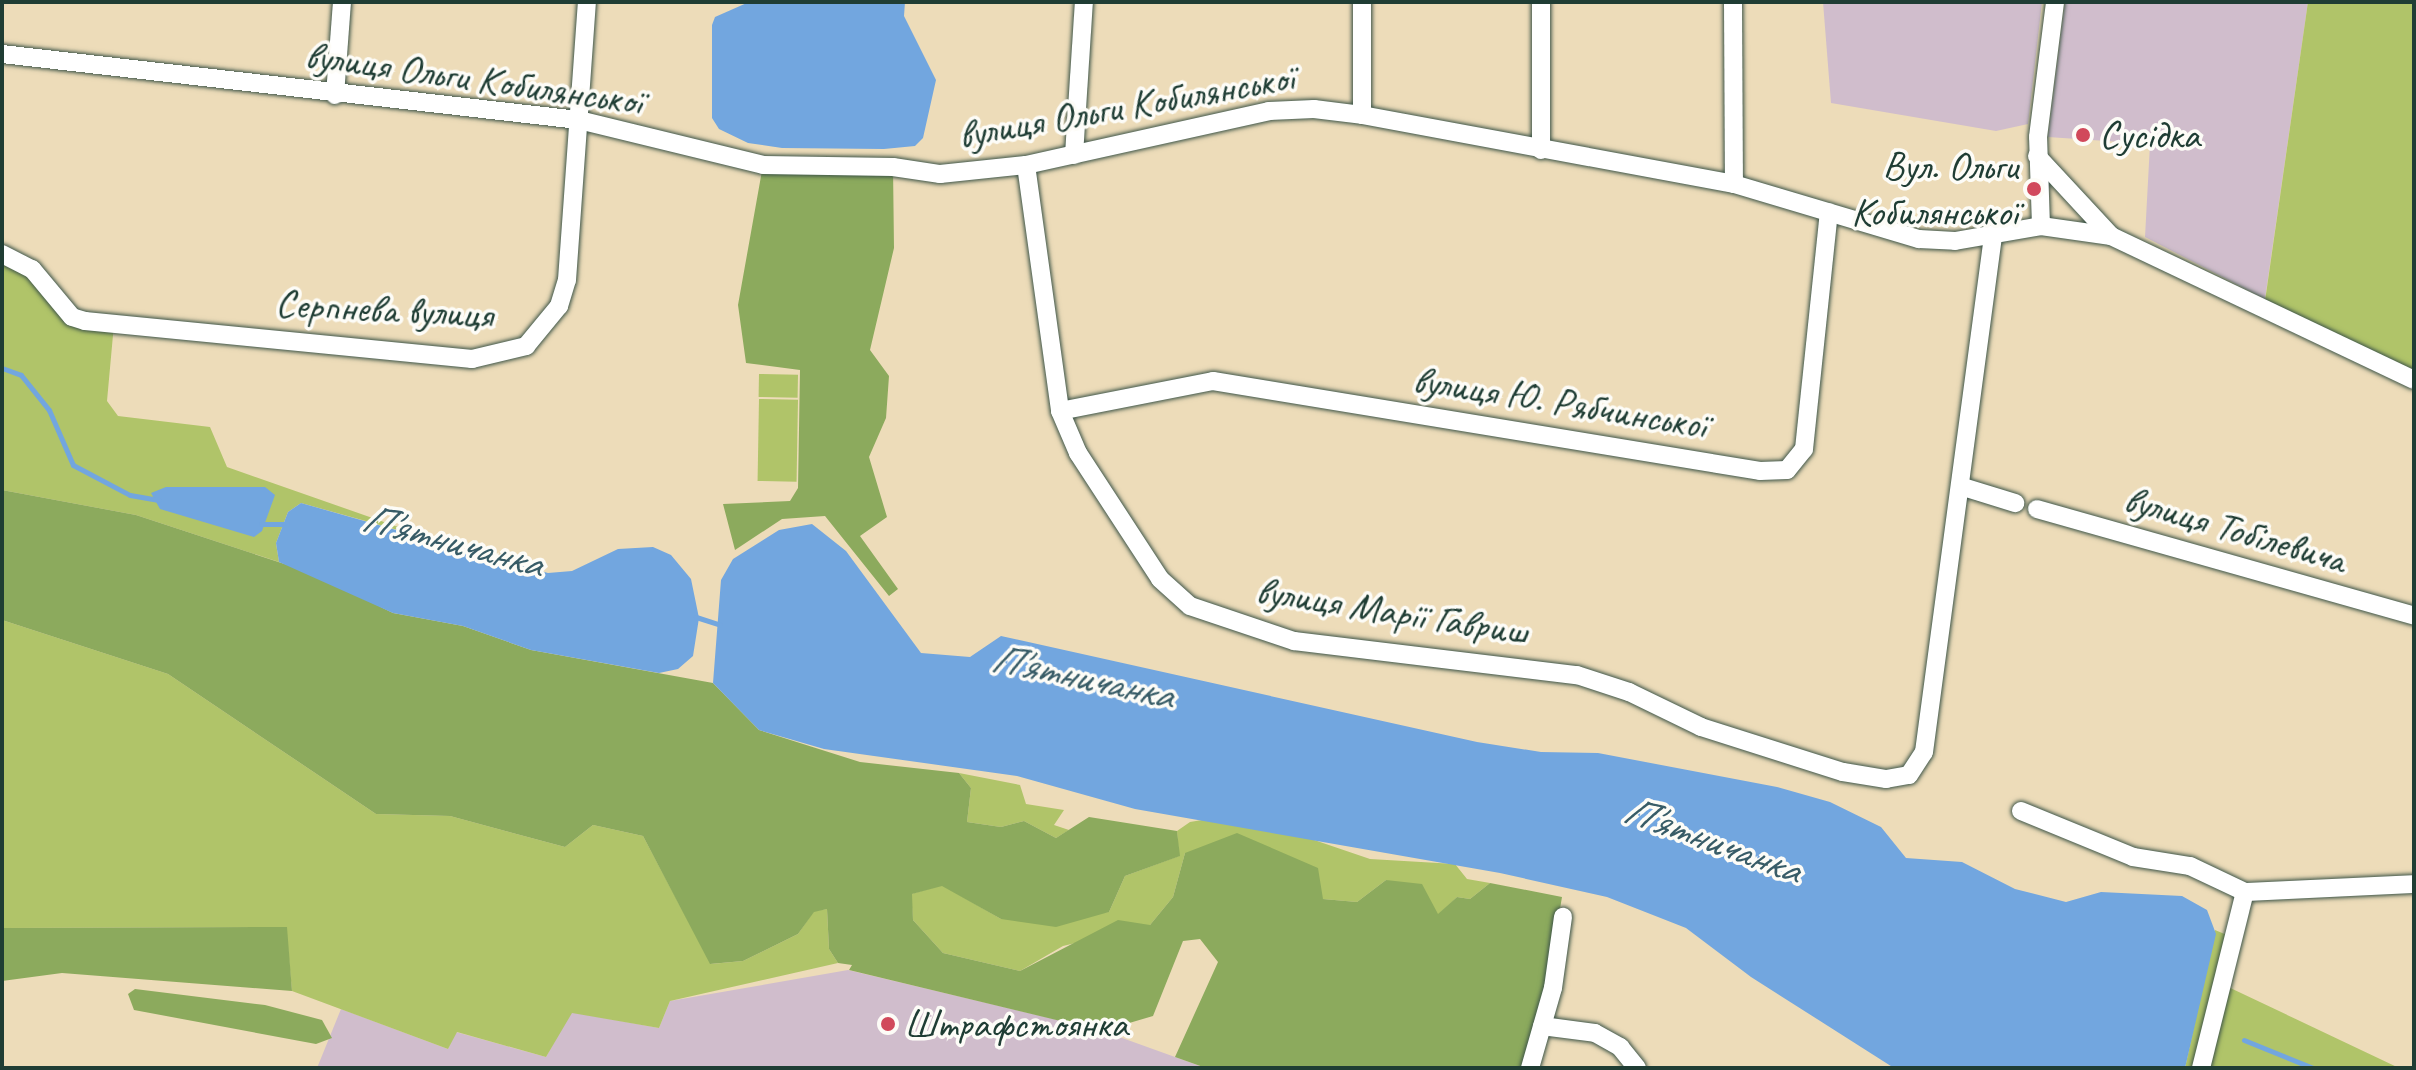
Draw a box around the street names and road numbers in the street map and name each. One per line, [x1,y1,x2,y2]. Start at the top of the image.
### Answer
street label: вулиця Ольги Кобилянської [302,31,646,125]
street label: вулиця Ольги Кобилянської [954,53,1298,159]
street label: Серпнева вулиця [275,279,493,339]
street label: вулиця Ю. Рябчинської [1410,355,1710,449]
street label: вулиця Тобілевича [2119,475,2351,583]
street label: вулиця Марії Гавриш [1253,566,1531,656]

